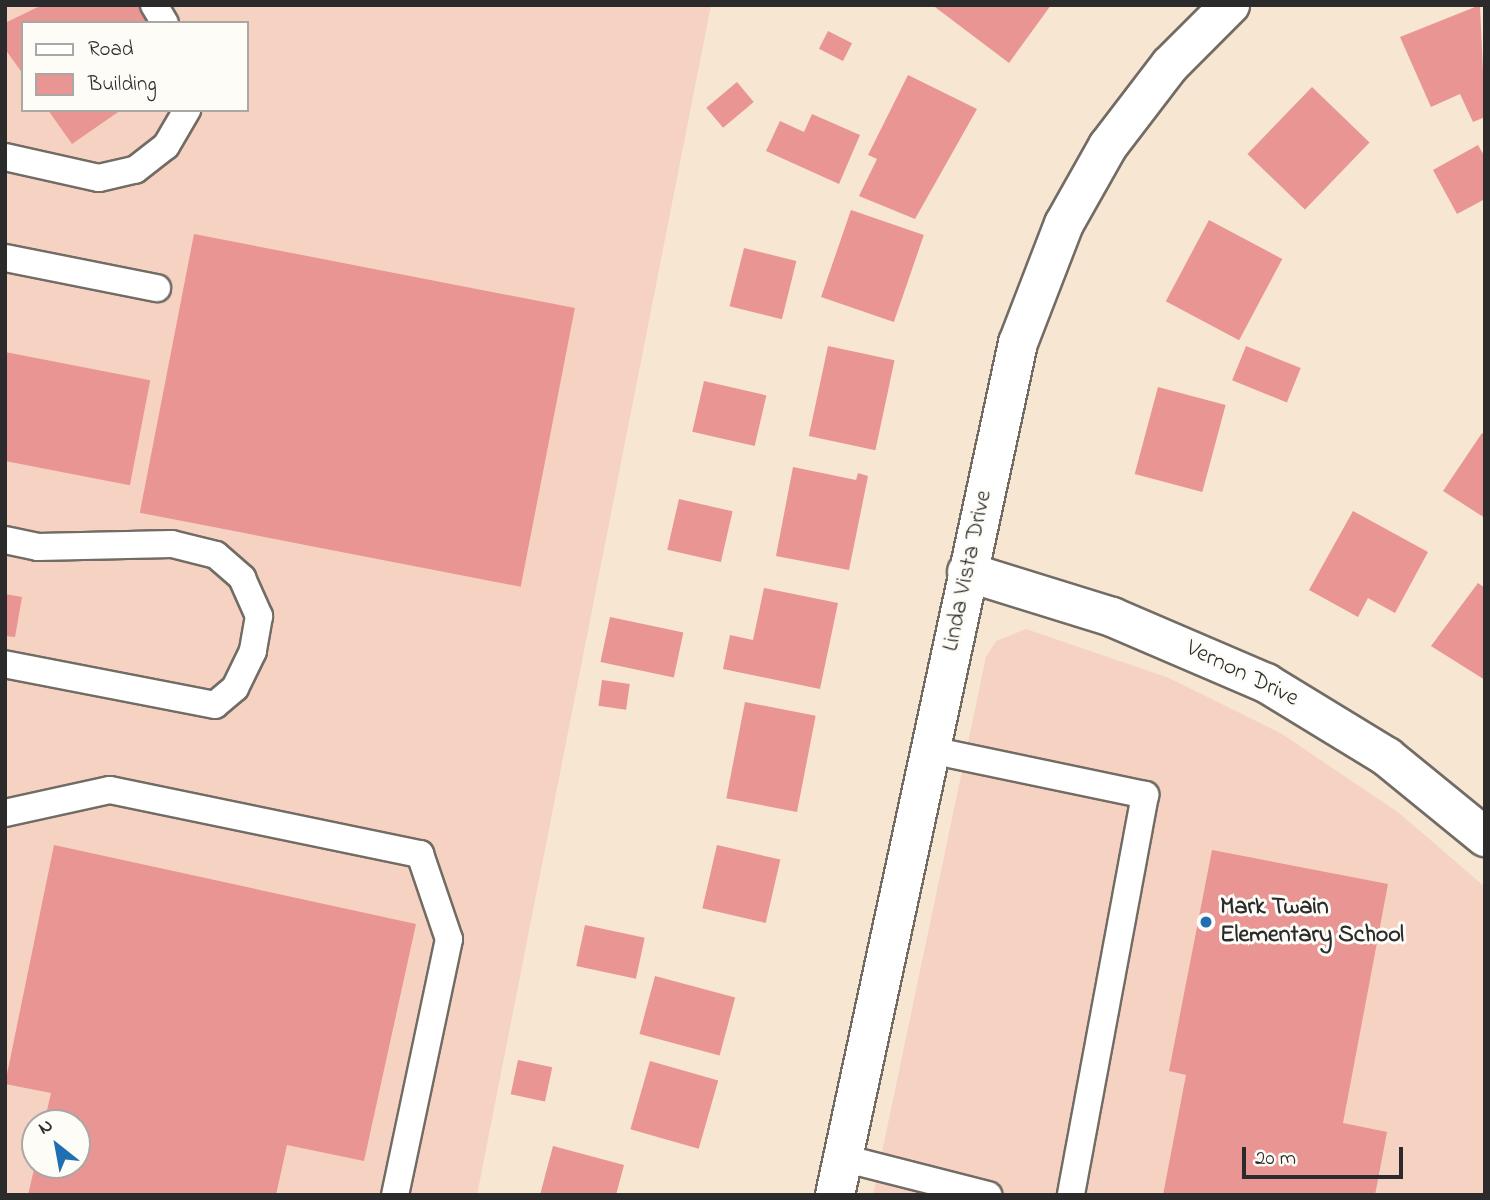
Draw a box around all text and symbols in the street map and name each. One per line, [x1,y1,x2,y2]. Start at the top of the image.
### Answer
legend [21,21,248,112]
text: Road [88,35,134,65]
text: Building [88,70,157,100]
street label: Linda Vista Drive [937,488,999,654]
street label: Vernon Drive [1181,634,1303,714]
place label: Mark Twain Elementary School [1220,894,1404,950]
marker: Mark Twain Elementary School [1198,914,1214,930]
north arrow [21,1109,91,1179]
text: N [33,1112,58,1142]
scale bar [1245,1134,1406,1178]
text: 20 m [1255,1144,1296,1174]

